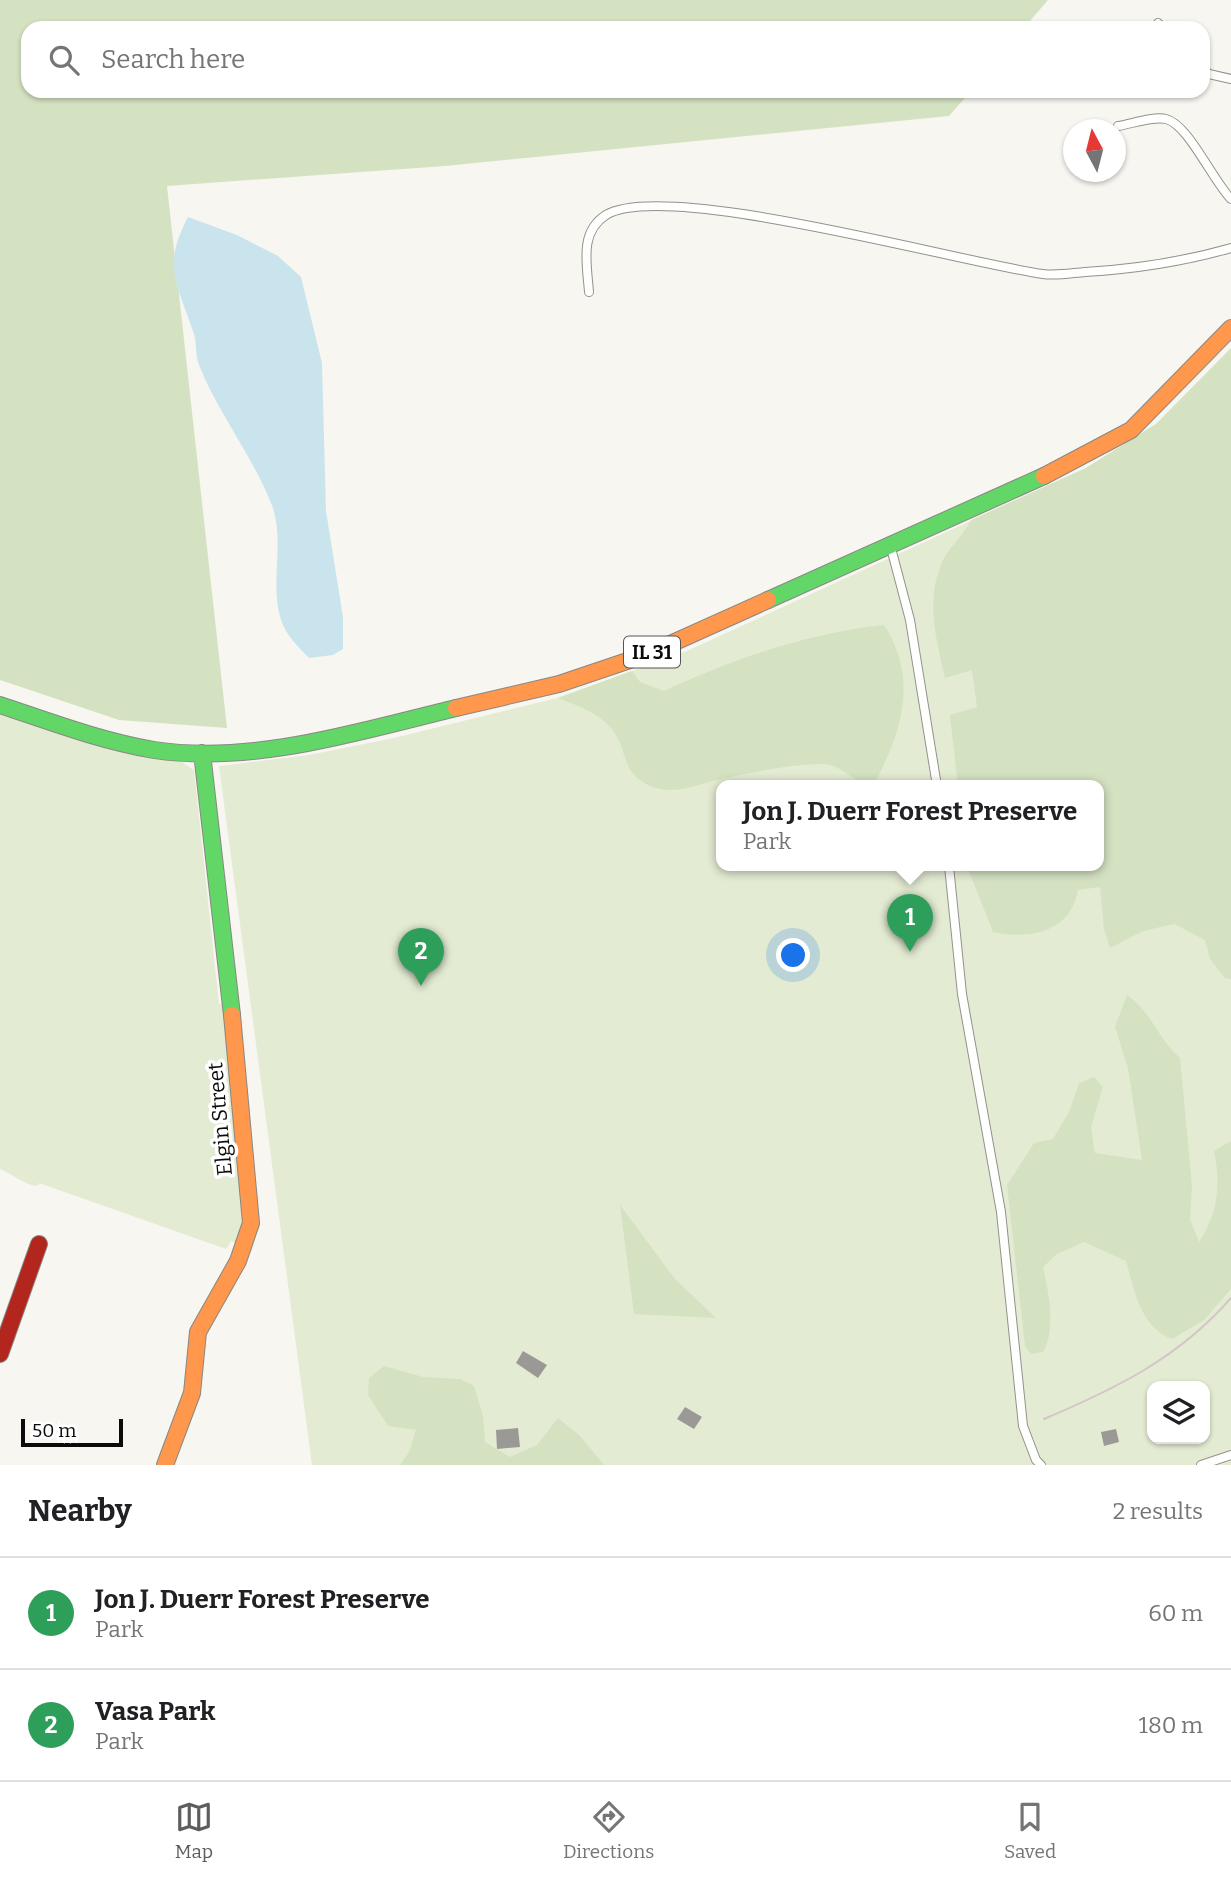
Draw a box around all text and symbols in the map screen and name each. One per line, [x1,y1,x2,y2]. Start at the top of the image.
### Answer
search box [21,21,1210,98]
icon: search [45,41,83,79]
text: Search here [101,44,245,75]
north arrow [1063,119,1126,182]
road number: IL 31 [624,636,680,667]
popup [716,780,1104,871]
text: Jon J. Duerr Forest Preserve [743,796,1077,827]
text: Park [743,827,791,855]
pin: 1 [887,894,933,952]
pin: 2 [398,928,444,986]
your location [776,938,810,972]
street label: Elgin Street [202,1061,238,1177]
map controls [1147,1381,1210,1444]
button: layers [1147,1381,1210,1444]
scale bar [21,1416,122,1448]
text: 50 m [32,1419,76,1442]
text: Nearby [28,1493,132,1529]
text: 2 results [1113,1497,1203,1525]
text: Jon J. Duerr Forest Preserve [95,1584,430,1615]
text: 1 [46,1599,56,1627]
text: 60 m [1148,1599,1203,1627]
text: Park [95,1615,144,1643]
text: Vasa Park [95,1696,215,1727]
text: 2 [45,1711,57,1739]
text: 180 m [1139,1711,1203,1739]
text: Park [95,1727,144,1755]
tab: Map [175,1798,213,1863]
tab: Directions [563,1798,654,1863]
tab: Saved [1004,1798,1056,1863]

